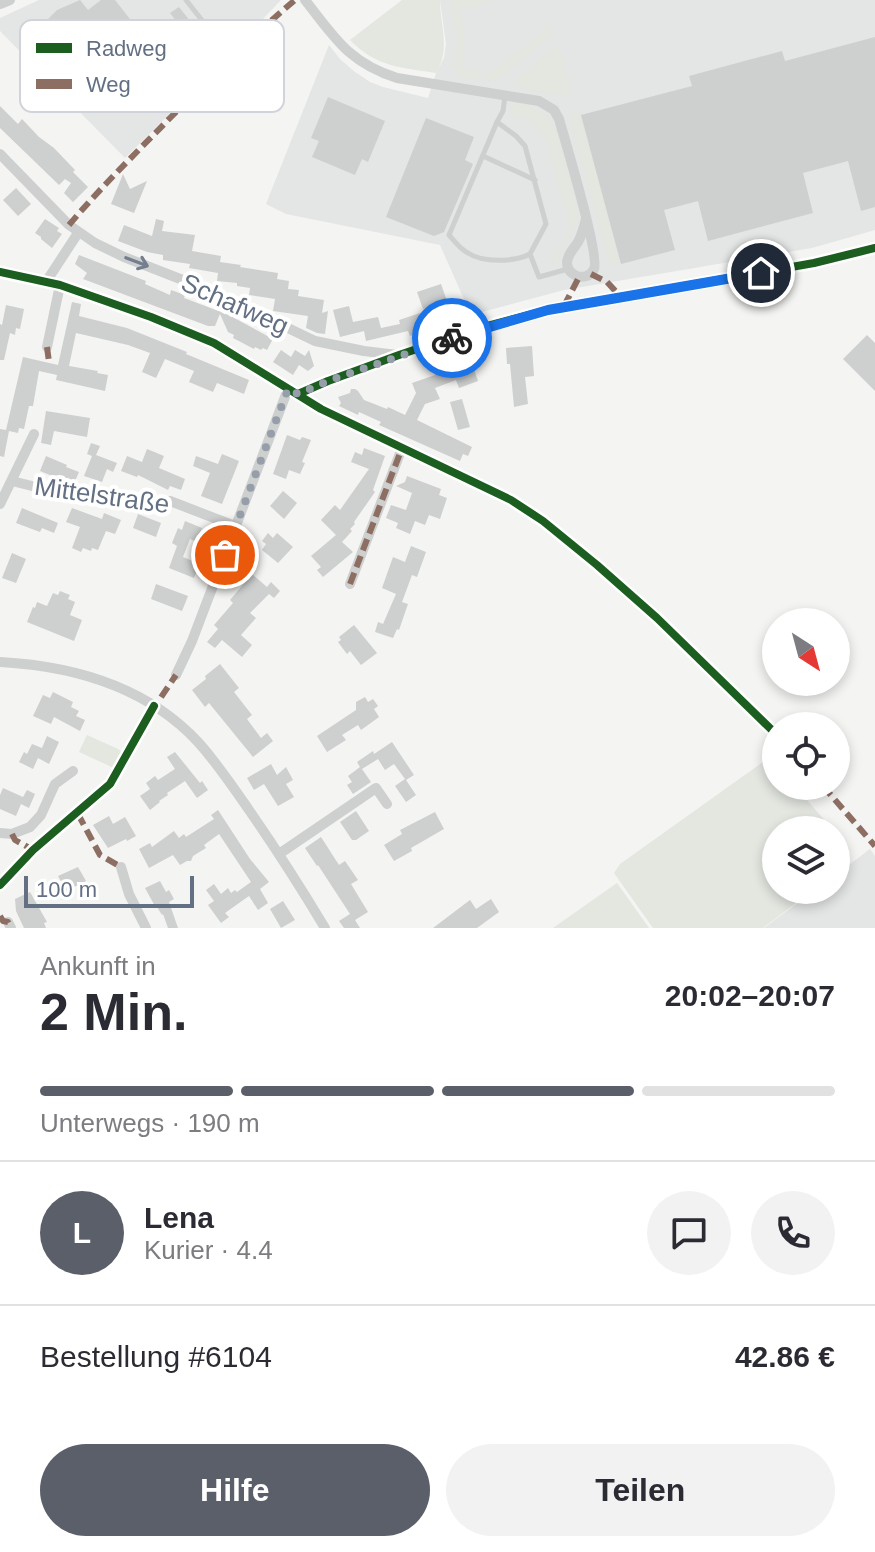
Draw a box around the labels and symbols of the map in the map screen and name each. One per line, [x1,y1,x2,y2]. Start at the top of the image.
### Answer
legend [20,20,284,112]
text: Radweg [86,36,167,61]
text: Weg [86,72,131,97]
pin [727,239,795,307]
one-way arrow [124,256,149,270]
street label: Schafweg [177,267,293,341]
courier [412,298,492,378]
street label: Mittelstraße [33,471,171,519]
pin [191,521,259,589]
north arrow [762,608,850,696]
scale bar [24,872,194,908]

